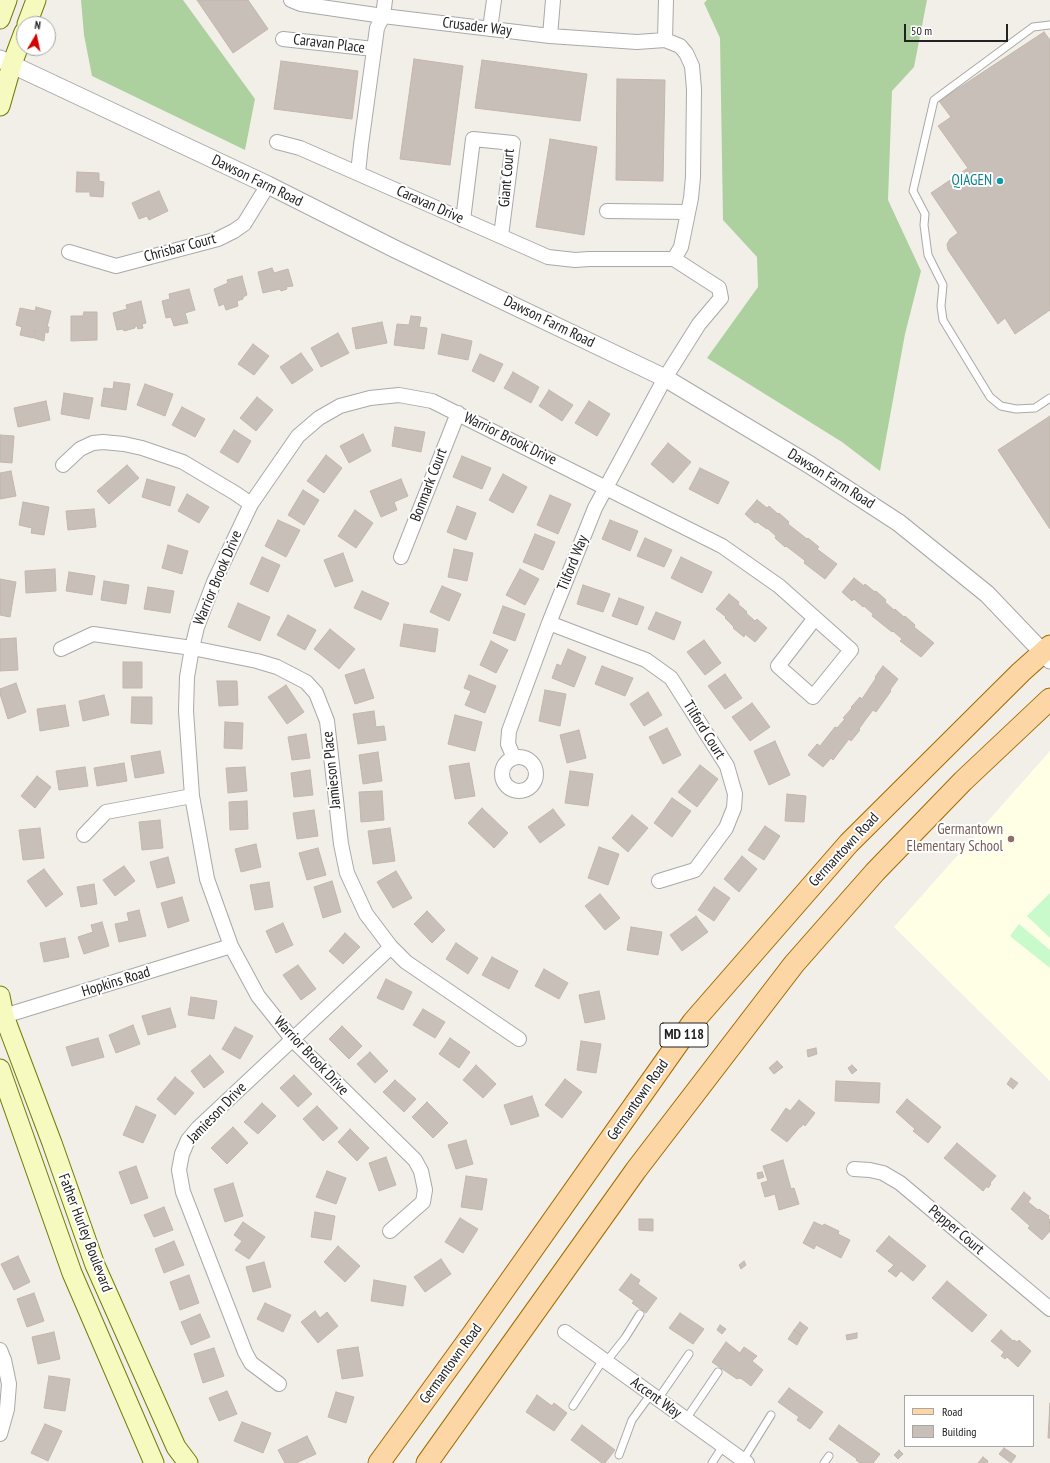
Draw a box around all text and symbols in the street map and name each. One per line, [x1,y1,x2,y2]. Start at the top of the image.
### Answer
street label: Crusader Way [441,14,513,40]
north arrow [16,16,56,56]
scale bar [906,16,1010,42]
text: N [34,18,42,33]
text: 50 m [911,23,932,38]
street label: Caravan Place [292,31,366,57]
street label: Giant Court [495,148,519,208]
street label: Dawson Farm Road [209,151,305,211]
place label: QIAGEN [952,172,992,190]
marker: QIAGEN [995,176,1005,186]
street label: Caravan Drive [394,182,466,228]
street label: Chrisbar Court [142,230,218,266]
street label: Dawson Farm Road [501,292,597,352]
street label: Warrior Brook Drive [461,409,559,469]
street label: Dawson Farm Road [784,445,878,513]
street label: Bonmark Court [407,446,451,524]
street label: Warrior Brook Drive [190,528,246,628]
street label: Tilford Way [554,532,592,594]
street label: Tilford Court [679,697,729,763]
street label: Jamieson Place [319,730,345,810]
street label: Germantown Road [805,809,883,891]
place label: Germantown Elementary School [906,821,1003,856]
marker: Germantown Elementary School [1006,834,1016,844]
street label: Hopkins Road [80,963,152,1001]
street label: Warrior Brook Drive [270,1013,352,1099]
road number: MD 118 [660,1023,708,1047]
street label: Germantown Road [604,1056,672,1144]
street label: Jamieson Drive [184,1079,250,1147]
street label: Father Hurley Boulevard [54,1171,116,1295]
street label: Pepper Court [925,1202,987,1258]
street label: Germantown Road [416,1320,486,1408]
street label: Accent Way [627,1374,685,1422]
legend [904,1395,1034,1447]
text: Road [942,1404,962,1419]
text: Building [942,1424,977,1439]

